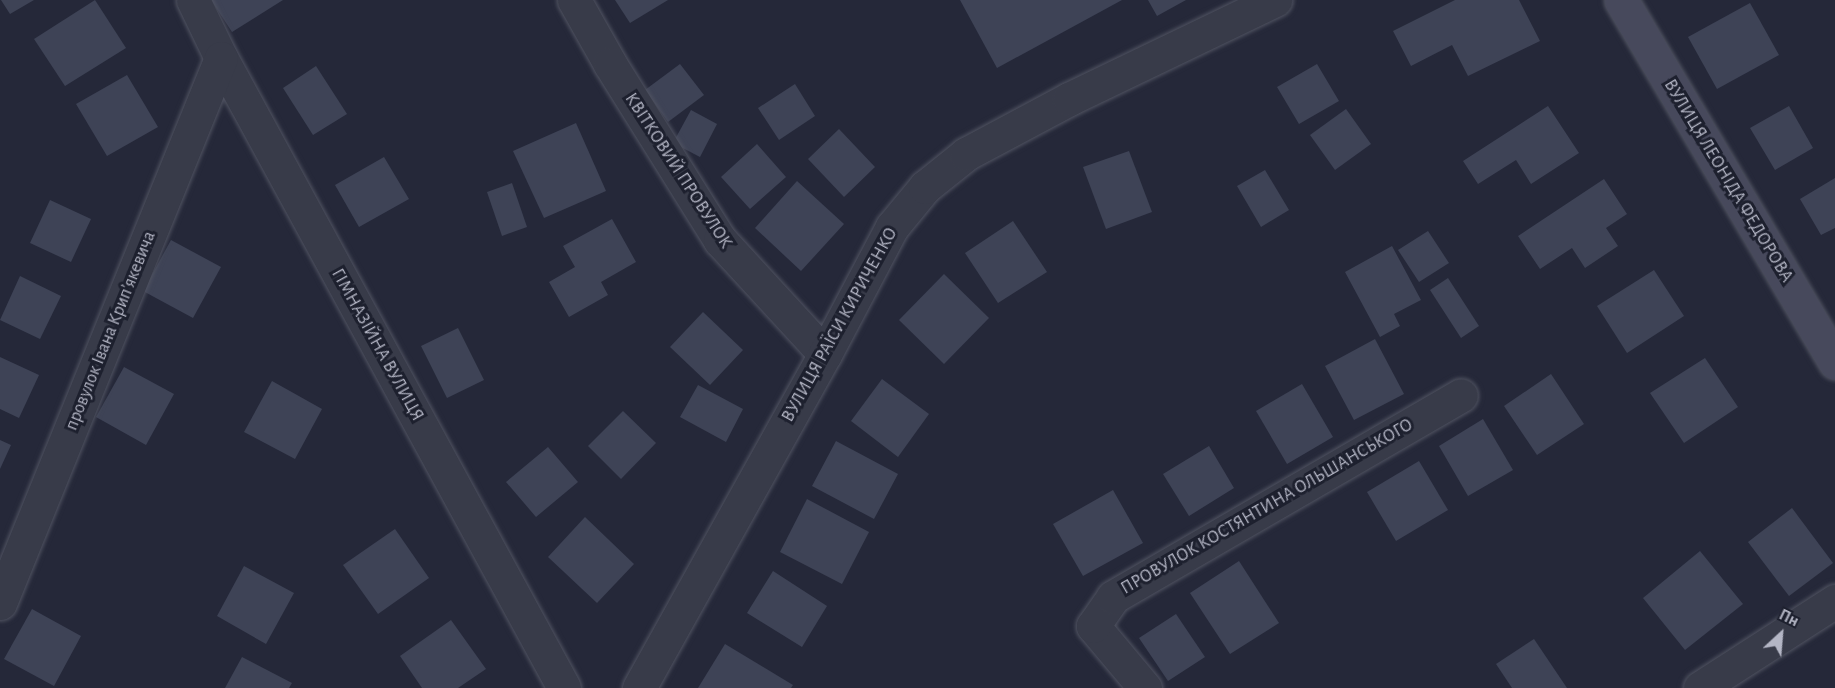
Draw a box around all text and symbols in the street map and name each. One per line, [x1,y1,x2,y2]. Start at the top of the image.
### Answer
street label: ВУЛИЦЯ ЛЕОНІДА ФЕДОРОВА [1659,76,1797,286]
street label: КВІТКОВИЙ ПРОВУЛОК [620,89,736,253]
street label: ВУЛИЦЯ РАЇСИ КИРИЧЕНКО [777,224,903,426]
street label: провулок Івана Крипʼякевича [61,228,161,434]
street label: ГІМНАЗІЙНА ВУЛИЦЯ [326,265,428,425]
street label: ПРОВУЛОК КОСТЯНТИНА ОЛЬШАНСЬКОГО [1117,414,1417,600]
north arrow [1751,604,1811,664]
text: Пн [1777,606,1801,629]

